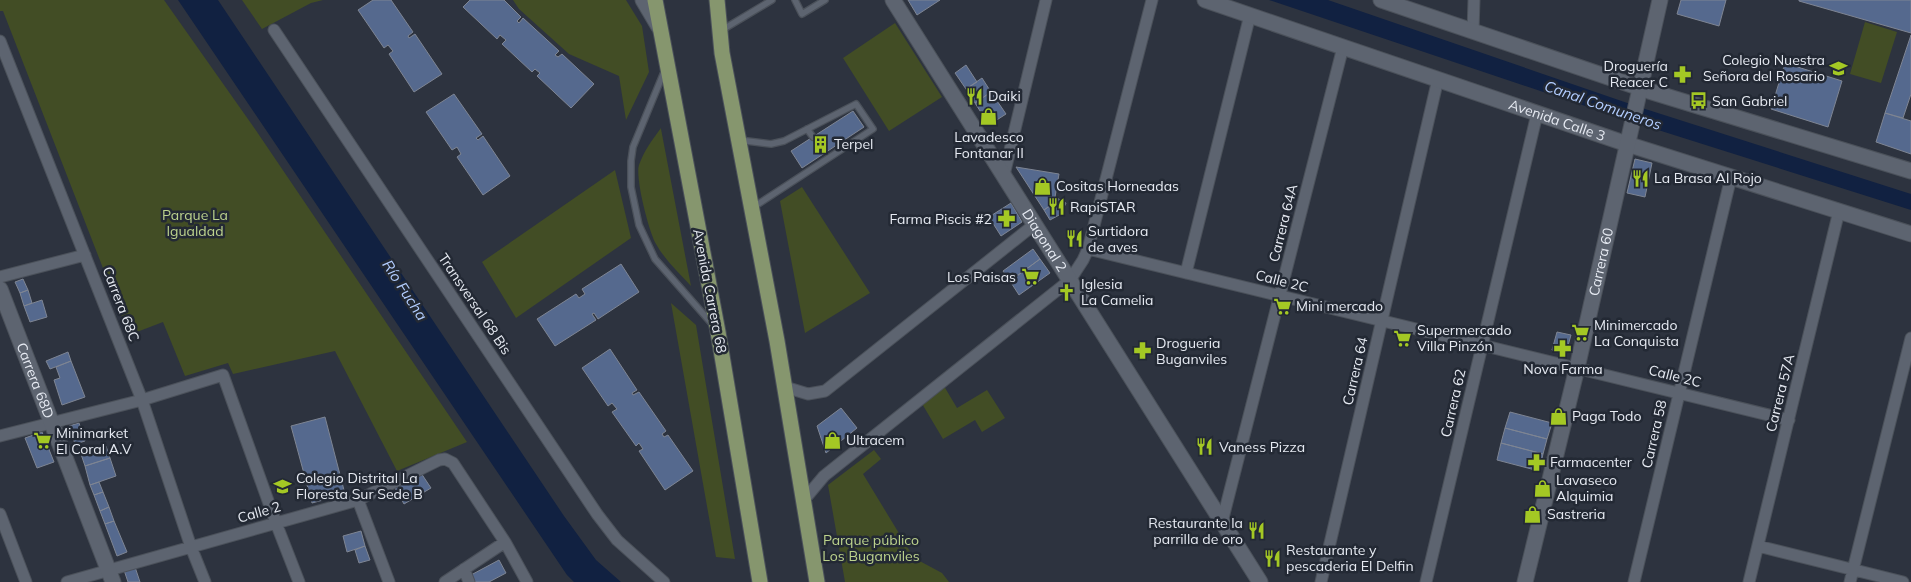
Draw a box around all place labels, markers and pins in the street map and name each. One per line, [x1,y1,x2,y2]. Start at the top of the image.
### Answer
place label: Colegio Nuestra Señora del Rosario [1703,51,1825,85]
place label: Droguería Reacer C [1604,57,1668,91]
school or university icon: Colegio Nuestra Señora del Rosario [1829,58,1849,78]
pharmacy icon: Droguería Reacer C [1672,64,1692,84]
restaurant icon: Daiki [964,86,984,106]
place label: Daiki [988,87,1021,105]
bus stop icon: San Gabriel [1688,91,1708,111]
place label: San Gabriel [1712,92,1787,110]
shop icon: Lavadesco Fontanar II [979,107,999,127]
place label: Lavadesco Fontanar II [954,128,1024,162]
building icon: Terpel [810,134,830,154]
place label: Terpel [834,135,873,153]
restaurant icon: La Brasa Al Rojo [1630,168,1650,188]
place label: La Brasa Al Rojo [1654,169,1762,187]
shop icon: Cositas Horneadas [1032,176,1052,196]
place label: Cositas Horneadas [1056,177,1179,195]
restaurant icon: RapiSTAR [1046,197,1066,217]
place label: RapiSTAR [1070,198,1136,216]
pharmacy icon: Farma Piscis #2 [996,209,1016,229]
place label: Farma Piscis #2 [890,210,992,228]
place label: Surtidora de aves [1088,222,1148,256]
restaurant icon: Surtidora de aves [1064,229,1084,249]
supermarket icon: Los Paisas [1020,267,1040,287]
place label: Los Paisas [947,268,1016,286]
place label: Iglesia La Camelia [1081,275,1153,309]
church icon: Iglesia La Camelia [1057,282,1077,302]
supermarket icon: Mini mercado [1272,296,1292,316]
place label: Mini mercado [1296,297,1383,315]
place label: Minimercado La Conquista [1594,316,1679,350]
place label: Supermercado Villa Pinzón [1417,321,1511,355]
supermarket icon: Minimercado La Conquista [1570,323,1590,343]
supermarket icon: Supermercado Villa Pinzón [1393,328,1413,348]
place label: Drogueria Buganviles [1156,334,1227,368]
pharmacy icon: Nova Farma [1553,339,1573,359]
pharmacy icon: Drogueria Buganviles [1132,341,1152,361]
place label: Nova Farma [1523,360,1603,378]
shop icon: Paga Todo [1548,406,1568,426]
place label: Paga Todo [1572,407,1641,425]
place label: Minimarket El Coral A.V [56,424,132,458]
shop icon: Ultracem [822,430,842,450]
supermarket icon: Minimarket El Coral A.V [32,431,52,451]
place label: Ultracem [846,431,905,449]
restaurant icon: Vaness Pizza [1195,437,1215,457]
place label: Vaness Pizza [1219,438,1305,456]
pharmacy icon: Farmacenter [1526,452,1546,472]
place label: Farmacenter [1550,453,1633,471]
place label: Colegio Distrital La Floresta Sur Sede B [296,469,423,503]
place label: Lavaseco Alquimia [1556,471,1617,505]
school or university icon: Colegio Distrital La Floresta Sur Sede B [272,476,292,496]
shop icon: Lavaseco Alquimia [1532,478,1552,498]
shop icon: Sastreria [1523,504,1543,524]
place label: Sastreria [1547,505,1605,523]
place label: Restaurante la parrilla de oro [1148,514,1243,548]
restaurant icon: Restaurante la parrilla de oro [1247,521,1267,541]
place label: Restaurante y pescaderia El Delfin [1286,541,1414,575]
restaurant icon: Restaurante y pescaderia El Delfin [1262,548,1282,568]

